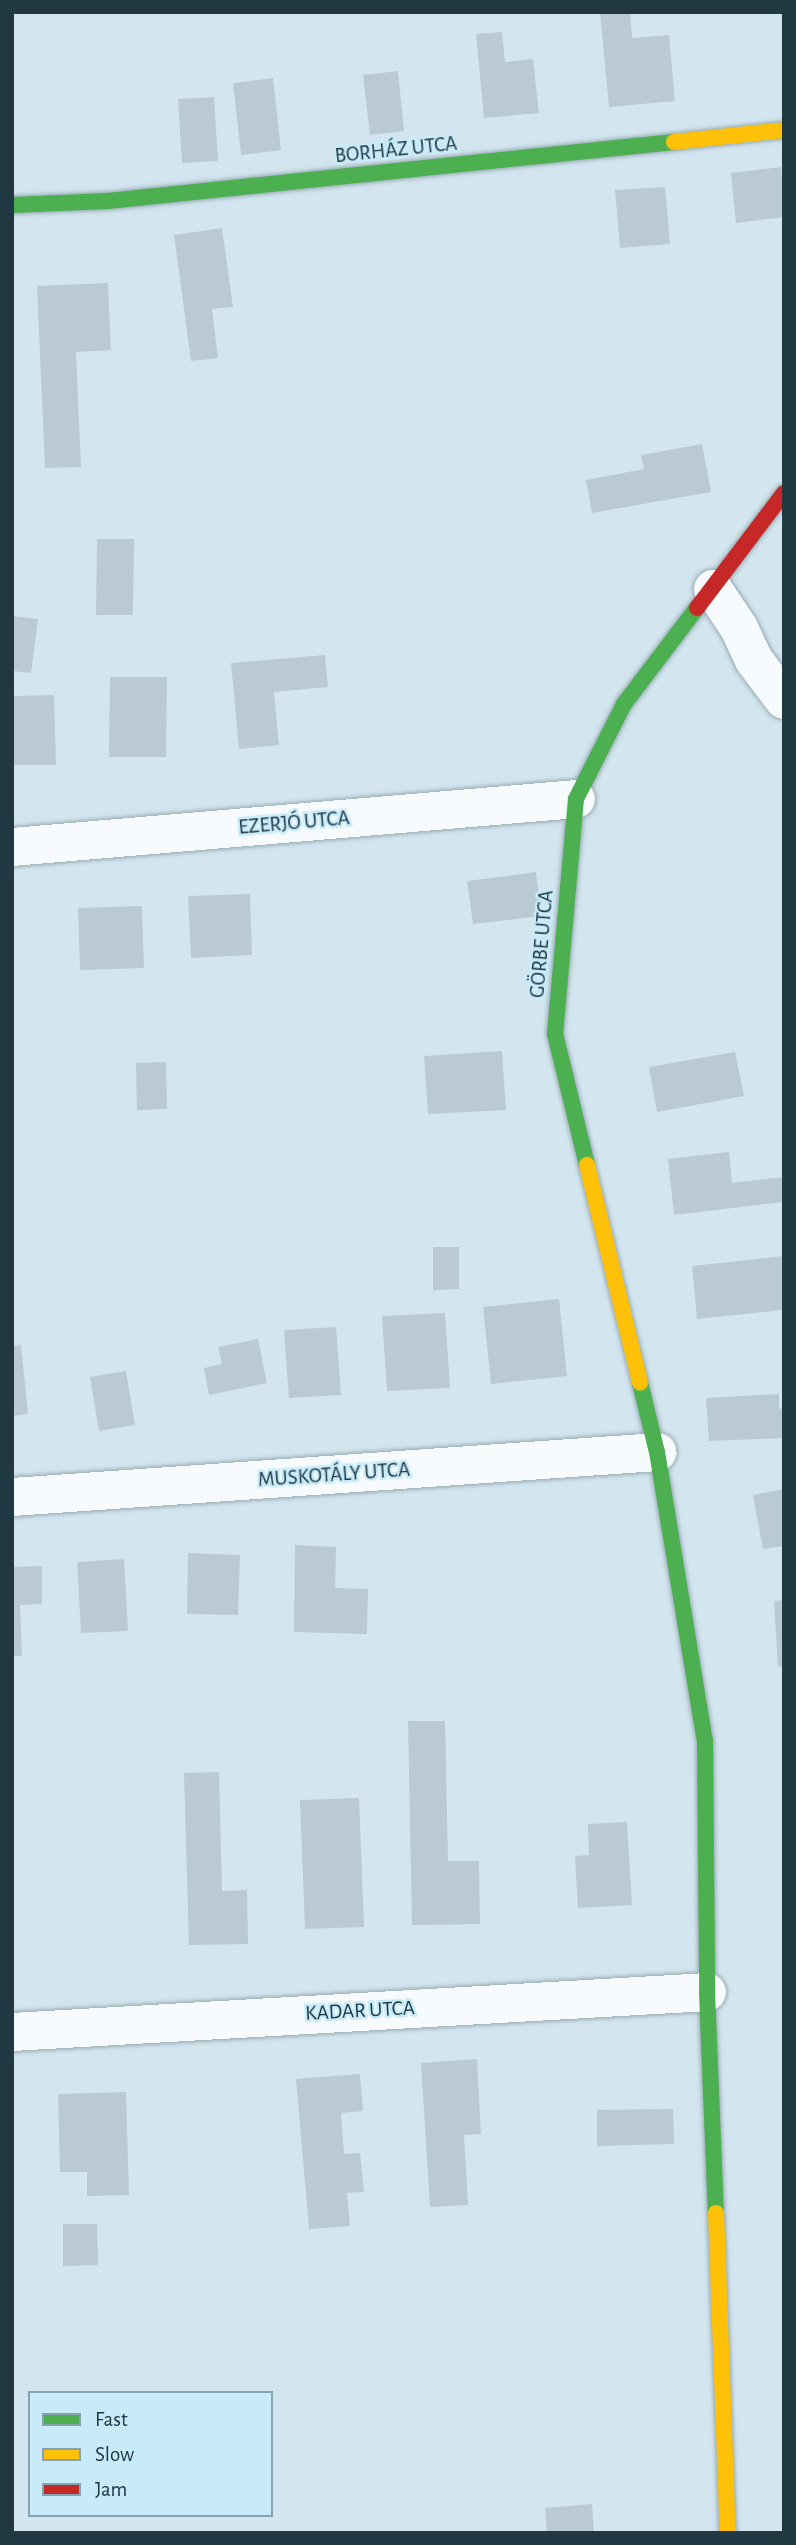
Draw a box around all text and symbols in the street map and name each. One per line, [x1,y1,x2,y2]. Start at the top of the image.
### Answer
street label: BORHÁZ UTCA [334,131,458,169]
street label: EZERJÓ UTCA [237,806,351,840]
street label: GÖRBE UTCA [525,889,559,999]
street label: MUSKOTÁLY UTCA [257,1457,411,1493]
street label: KADAR UTCA [305,1996,415,2026]
legend [28,2391,273,2517]
text: Fast [95,2409,128,2430]
text: Slow [95,2444,134,2465]
text: Jam [95,2479,127,2500]

